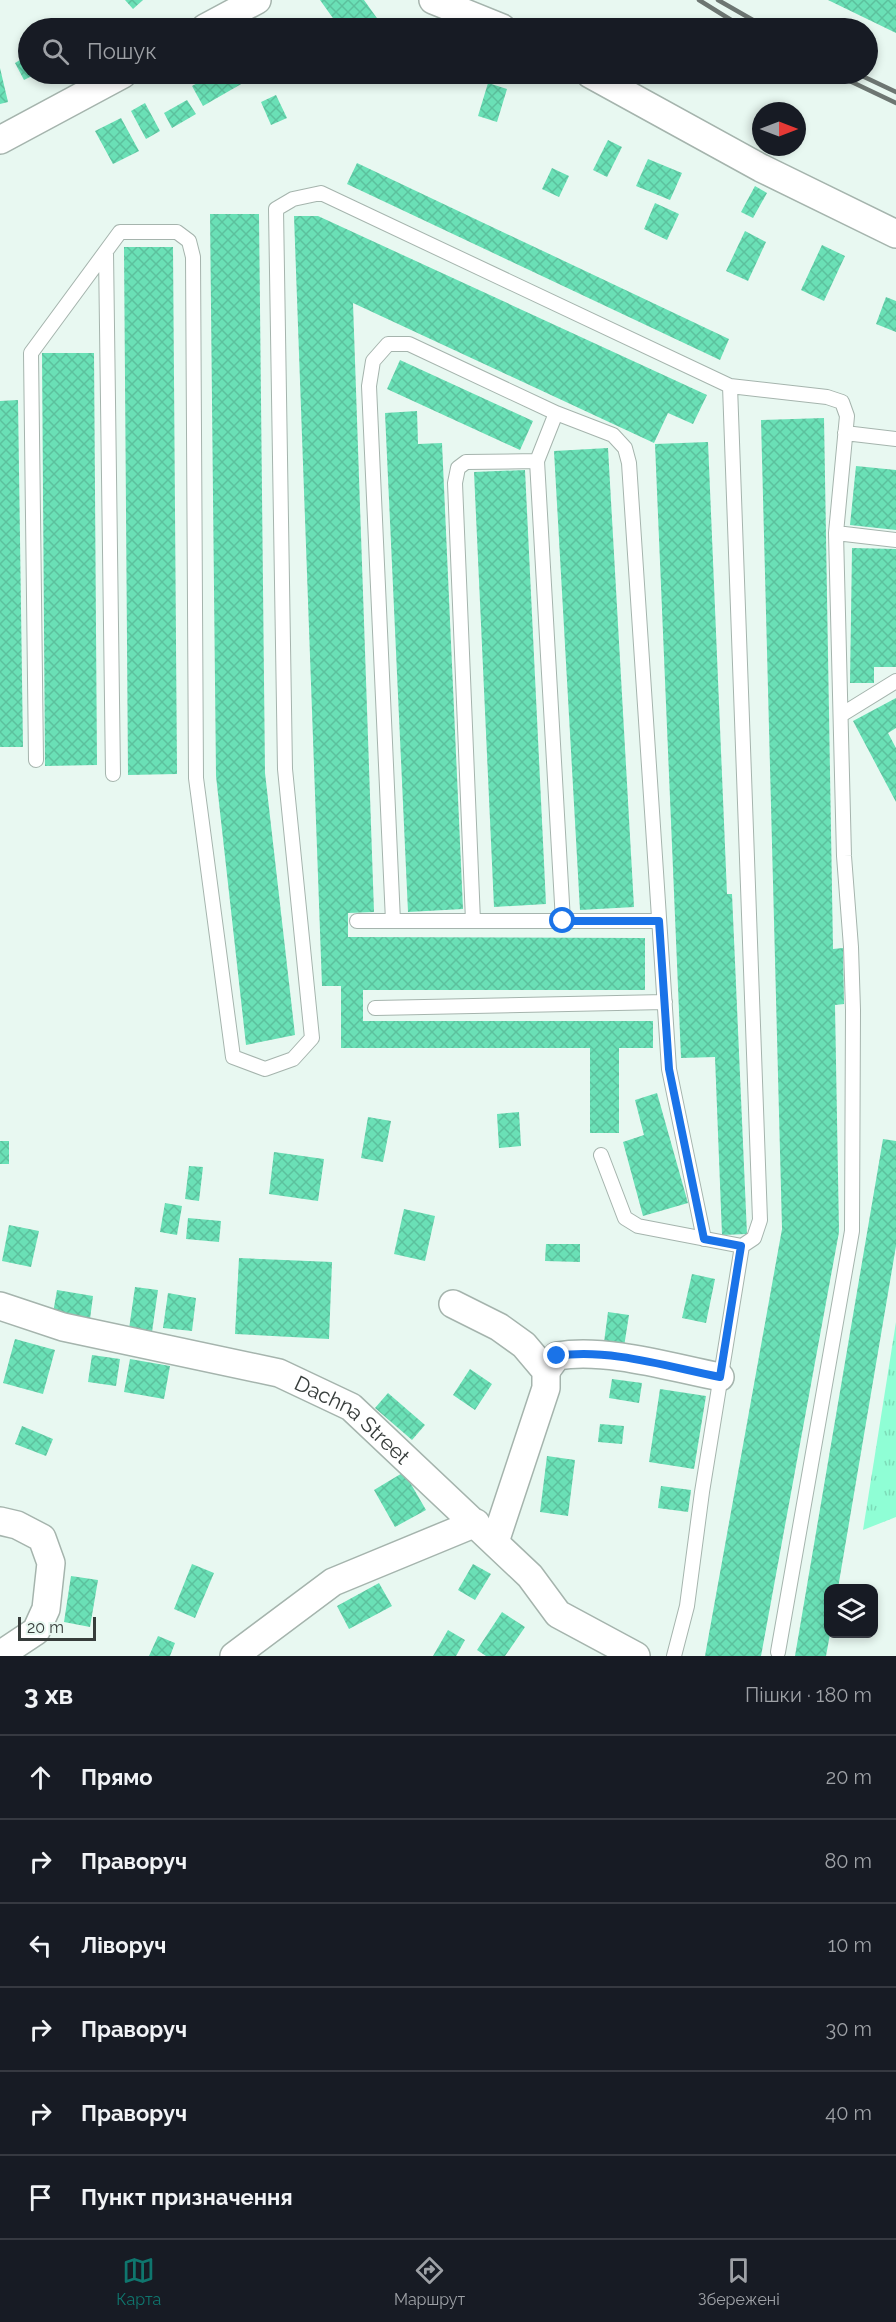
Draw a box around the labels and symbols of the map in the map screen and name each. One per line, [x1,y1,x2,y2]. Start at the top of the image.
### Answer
north arrow [752,102,806,156]
route start [549,907,575,933]
route end [543,1342,569,1368]
street label: Dachna Street [291,1370,415,1469]
scale bar [18,1614,96,1642]

